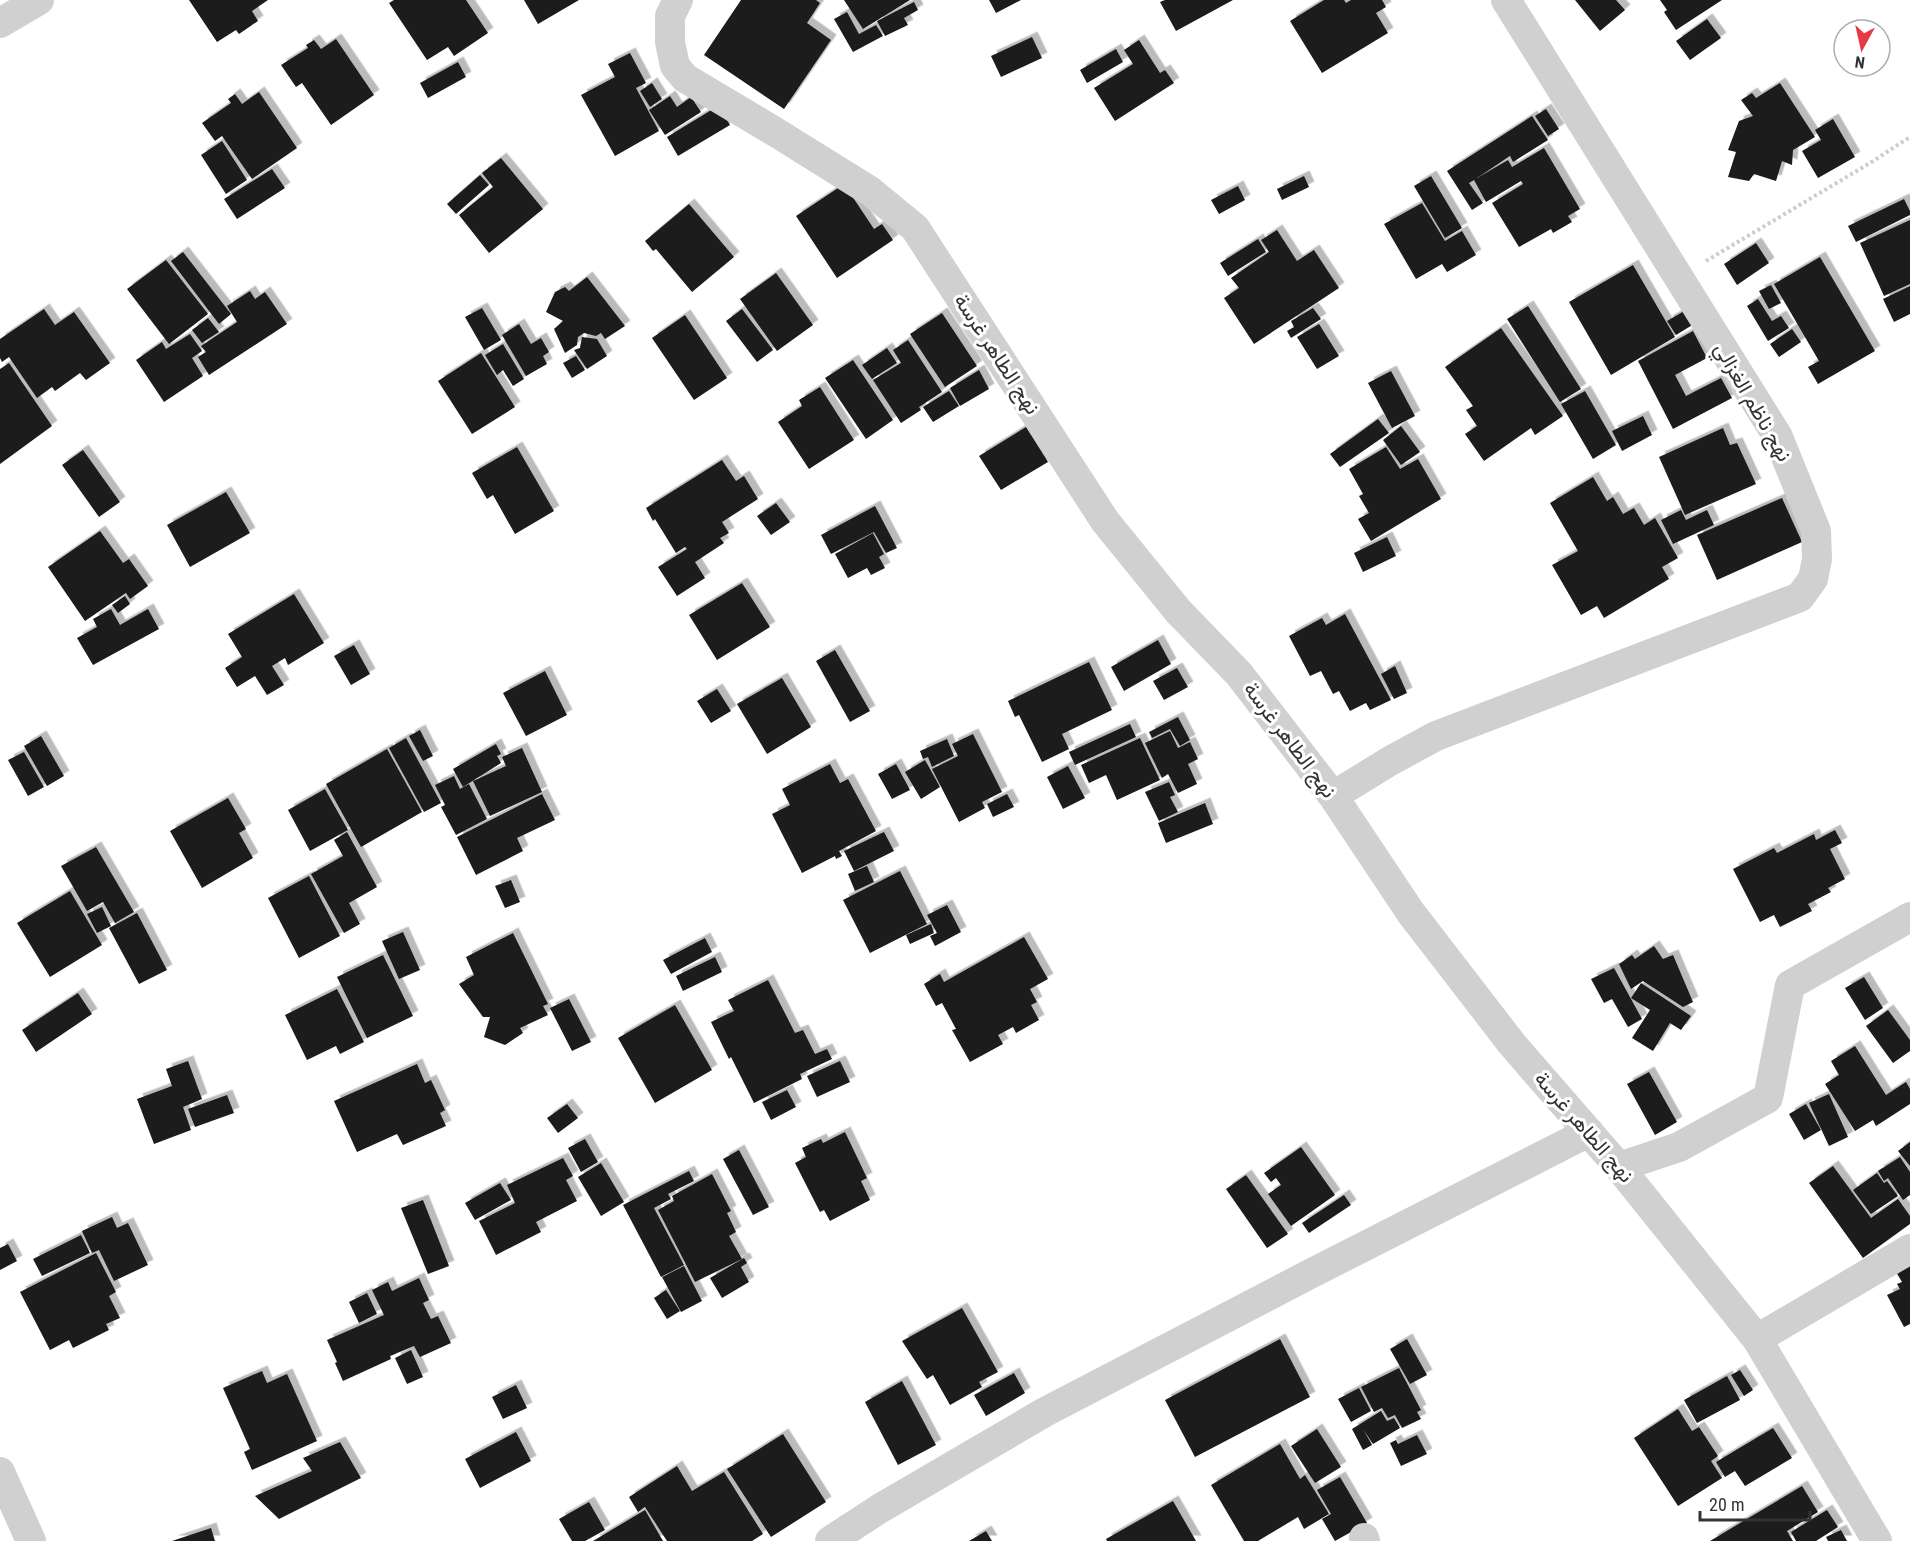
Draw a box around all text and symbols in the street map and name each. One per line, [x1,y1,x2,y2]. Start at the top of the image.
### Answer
north arrow [1832,18,1892,78]
text: N [1854,52,1866,72]
street label: نهج الطاهر غرسة [947,289,1045,420]
street label: نهج ناظم الغزالي [1705,338,1797,468]
street label: نهج الطاهر غرسة [1237,677,1341,804]
street label: نهج الطاهر غرسة [1528,1067,1639,1189]
scale bar [1700,1484,1810,1522]
text: 20 m [1709,1494,1744,1515]

